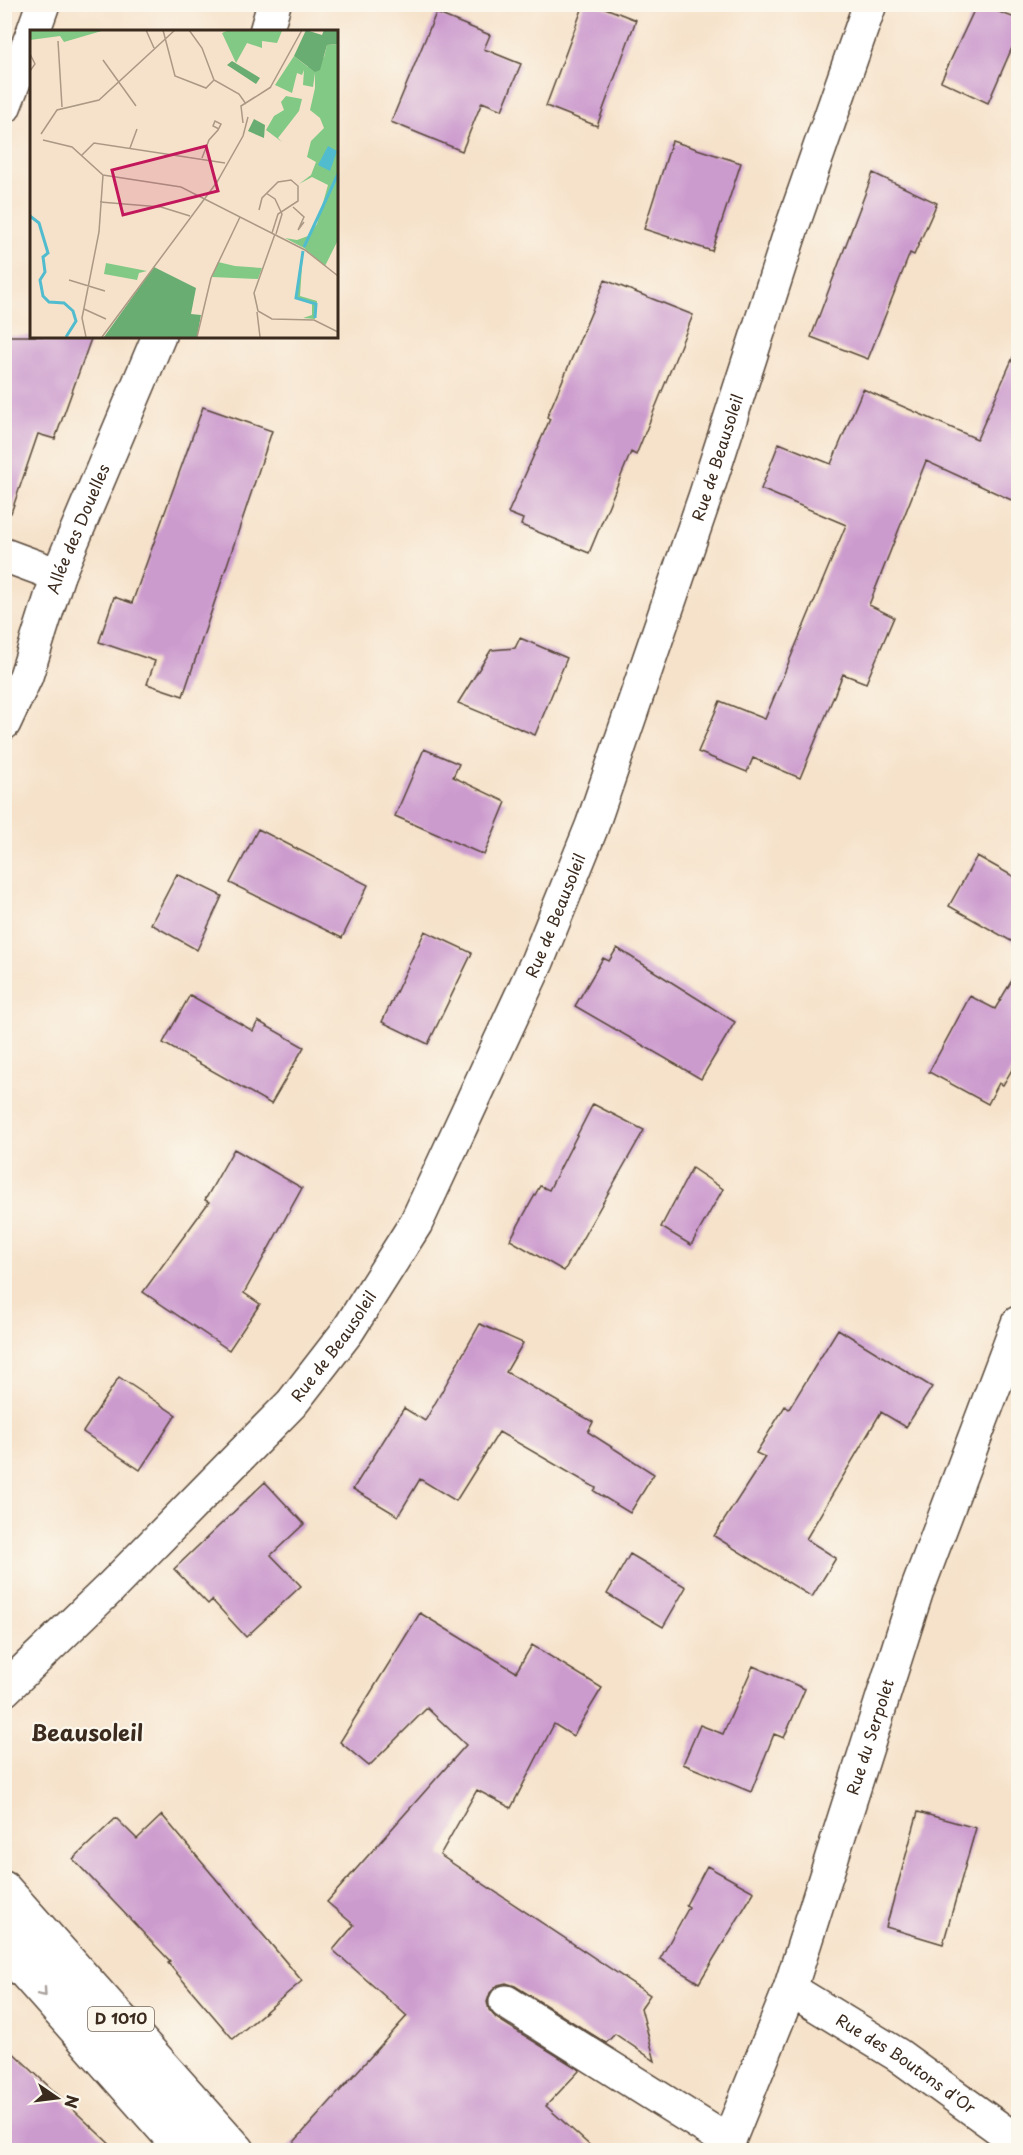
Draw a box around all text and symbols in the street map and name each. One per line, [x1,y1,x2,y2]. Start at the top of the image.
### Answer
inset map [30,30,338,338]
street label: Rue de Beausoleil [685,391,748,524]
street label: Allée des Douelles [40,460,115,597]
street label: Rue de Beausoleil [518,850,591,981]
street label: Rue de Beausoleil [284,1286,381,1406]
street label: Rue du Serpolet [839,1675,899,1798]
district label: Beausoleil [31,1715,143,1748]
one-way arrow [36,1986,47,1997]
road number: D 1010 [88,2007,154,2031]
street label: Rue des Boutons d'Or [832,2007,982,2119]
north arrow [27,2068,87,2128]
text: N [59,2093,86,2111]

